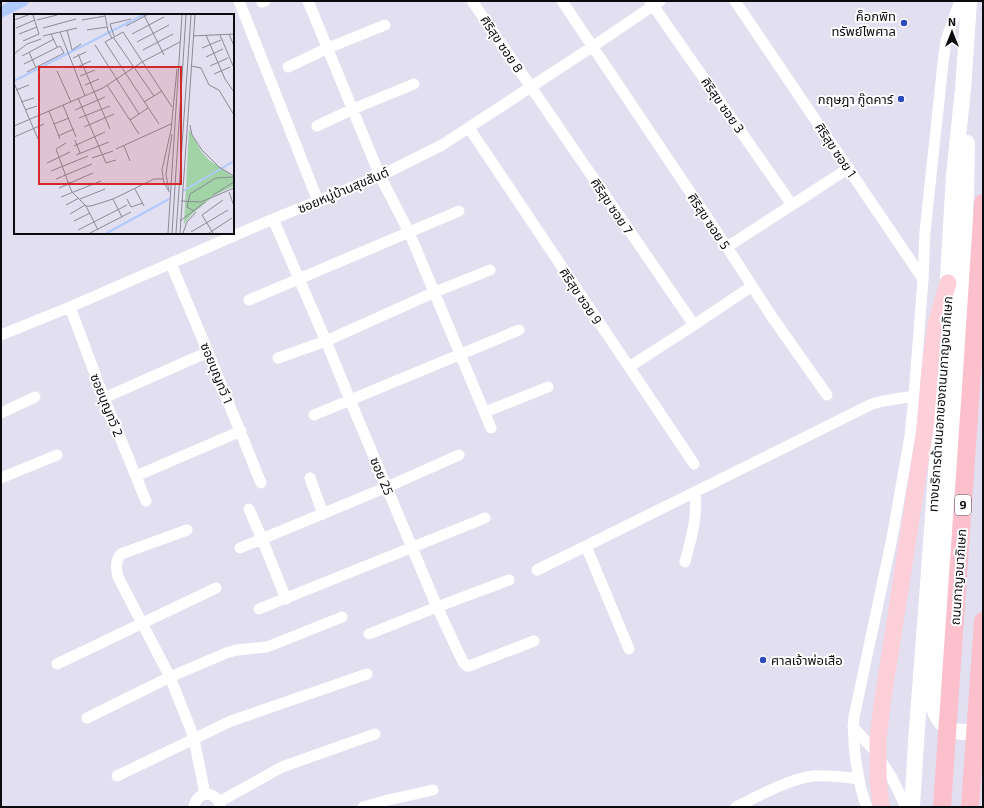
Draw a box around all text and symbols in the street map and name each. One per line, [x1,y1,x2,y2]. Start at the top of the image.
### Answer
place label: ค็อกพิท ทรัพย์ไพศาล [831,8,896,39]
north arrow [932,12,972,52]
street label: ศิริสุข ซอย 8 [477,13,527,75]
inset map [14,14,234,234]
text: N [948,15,956,28]
marker: ค็อกพิท ทรัพย์ไพศาล [899,18,909,28]
street label: ศิริสุข ซอย 3 [698,74,748,136]
place label: กฤษฎา กู๊ดคาร์ [818,91,894,107]
marker: กฤษฎา กู๊ดคาร์ [896,94,906,104]
street label: ศิริสุข ซอย 1 [812,120,860,180]
street label: ซอยหมู่บ้านสุขสันต์ [295,164,391,216]
street label: ศิริสุข ซอย 7 [587,175,637,237]
street label: ศิริสุข ซอย 5 [684,190,734,252]
street label: ศิริสุข ซอย 9 [556,265,606,327]
street label: ทางบริการด้านนอกของถนนกาญจนาภิเษก [924,296,956,512]
street label: ซอยบุญทวี 1 [198,340,236,406]
street label: ซอยบุญทวี 2 [87,371,127,439]
street label: ซอย 25 [367,455,397,497]
road number: 9 [955,495,971,515]
street label: ถนนกาญจนาภิเษก [947,528,969,626]
place label: ศาลเจ้าพ่อเสือ [771,652,843,668]
marker: ศาลเจ้าพ่อเสือ [758,655,768,665]

